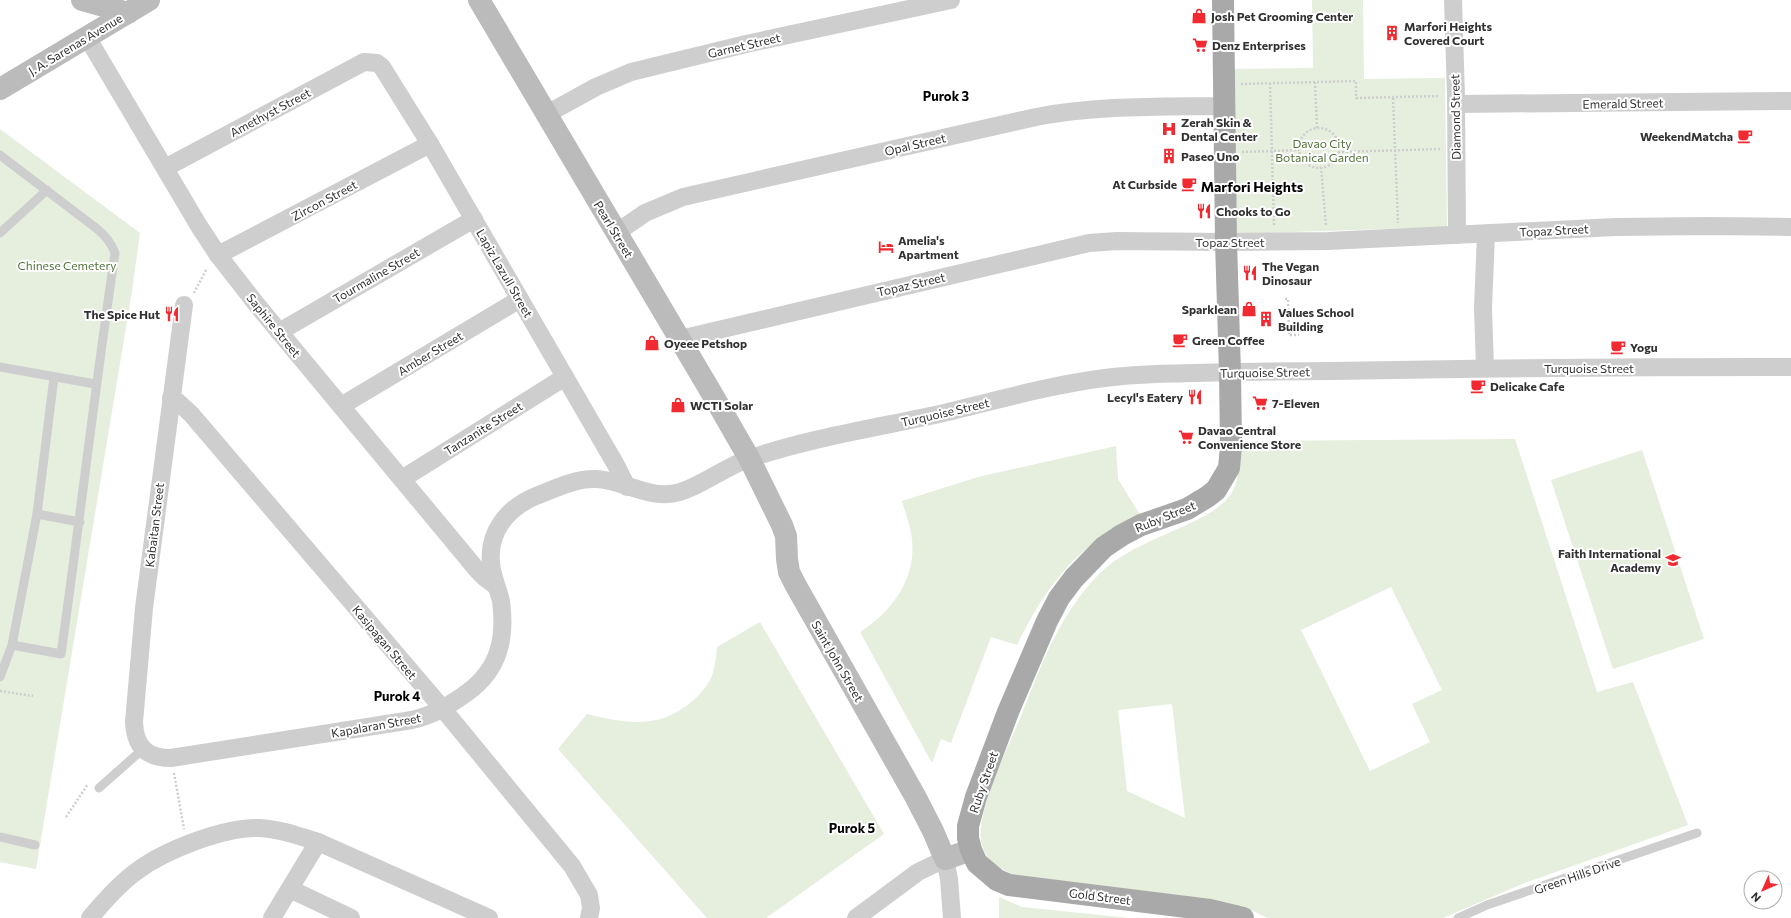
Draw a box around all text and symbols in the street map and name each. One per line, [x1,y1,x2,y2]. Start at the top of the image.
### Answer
shop icon: Josh Pet Grooming Center [1190,7,1208,25]
place label: Josh Pet Grooming Center [1211,9,1353,24]
street label: J. A. Sarenas Avenue [25,10,125,78]
place label: Marfori Heights Covered Court [1404,19,1492,47]
building icon: Marfori Heights Covered Court [1383,24,1401,42]
street label: Garnet Street [706,30,782,60]
supermarket icon: Denz Enterprises [1191,36,1209,54]
place label: Denz Enterprises [1212,38,1306,52]
street label: Diamond Street [1447,74,1463,160]
street label: Amethyst Street [227,85,313,139]
district label: Purok 3 [923,88,970,104]
street label: Emerald Street [1582,95,1664,111]
place label: Zerah Skin & Dental Center [1181,115,1258,143]
hospital icon: Zerah Skin & Dental Center [1160,120,1178,138]
cafe icon: WeekendMatcha [1736,127,1754,145]
place label: WeekendMatcha [1640,129,1733,143]
street label: Opal Street [883,130,947,158]
park label: Davao City Botanical Garden [1275,136,1369,164]
building icon: Paseo Uno [1160,147,1178,165]
place label: Paseo Uno [1181,149,1239,163]
cafe icon: At Curbside [1180,175,1198,193]
street label: Zircon Street [289,177,359,223]
place label: At Curbside [1112,177,1177,191]
district label: Marfori Heights [1201,178,1304,195]
street label: Pearl Street [592,198,637,260]
restaurant icon: Chooks to Go [1195,202,1213,220]
place label: Chooks to Go [1216,204,1291,218]
street label: Topaz Street [1519,221,1589,239]
street label: Lapiz Lazull Street [474,226,536,320]
place label: Amelia's Apartment [898,233,959,261]
street label: Topaz Street [1195,235,1265,249]
hotel icon: Amelia's Apartment [877,238,895,256]
street label: Tourmaline Street [330,244,422,305]
park label: Chinese Cemetery [18,258,116,272]
place label: The Vegan Dinosaur [1262,259,1319,287]
restaurant icon: The Vegan Dinosaur [1241,264,1259,282]
street label: Topaz Street [876,269,947,299]
street label: Saphire Street [244,290,304,360]
shop icon: Sparklean [1240,300,1258,318]
place label: Sparklean [1182,302,1237,316]
restaurant icon: The Spice Hut [163,305,181,323]
place label: Values School Building [1278,305,1354,333]
place label: The Spice Hut [84,307,160,321]
building icon: Values School Building [1257,310,1275,328]
street label: Amber Street [395,328,465,378]
cafe icon: Green Coffee [1171,331,1189,349]
place label: Green Coffee [1192,333,1265,347]
shop icon: Oyeee Petshop [643,334,661,352]
place label: Oyeee Petshop [664,336,747,350]
cafe icon: Yogu [1609,338,1627,356]
place label: Yogu [1630,340,1658,354]
street label: Turquoise Street [1544,361,1634,375]
street label: Turquoise Street [1220,364,1310,380]
cafe icon: Delicake Cafe [1469,377,1487,395]
place label: Delicake Cafe [1490,379,1565,393]
restaurant icon: Lecyl's Eatery [1186,388,1204,406]
place label: Lecyl's Eatery [1107,390,1183,404]
supermarket icon: 7-Eleven [1251,394,1269,412]
street label: Turquoise Street [900,395,990,429]
shop icon: WCTI Solar [669,396,687,414]
place label: 7-Eleven [1272,396,1320,410]
street label: Tanzanite Street [441,398,525,458]
place label: WCTI Solar [690,398,753,412]
place label: Davao Central Convenience Store [1198,423,1301,451]
supermarket icon: Davao Central Convenience Store [1177,428,1195,446]
street label: Kabaitan Street [142,482,166,568]
street label: Ruby Street [1133,497,1197,534]
place label: Faith International Academy [1558,546,1661,574]
school or university icon: Faith International Academy [1664,551,1682,569]
street label: Kasipagan Street [350,602,420,682]
street label: Saint John Street [808,618,867,705]
district label: Purok 4 [374,688,420,704]
street label: Kapalaran Street [330,710,422,740]
street label: Ruby Street [966,749,1000,815]
district label: Purok 5 [829,820,876,836]
street label: Green Hills Drive [1532,854,1622,896]
north arrow [1743,870,1783,910]
street label: Gold Street [1068,885,1132,907]
text: N [1748,890,1763,905]

